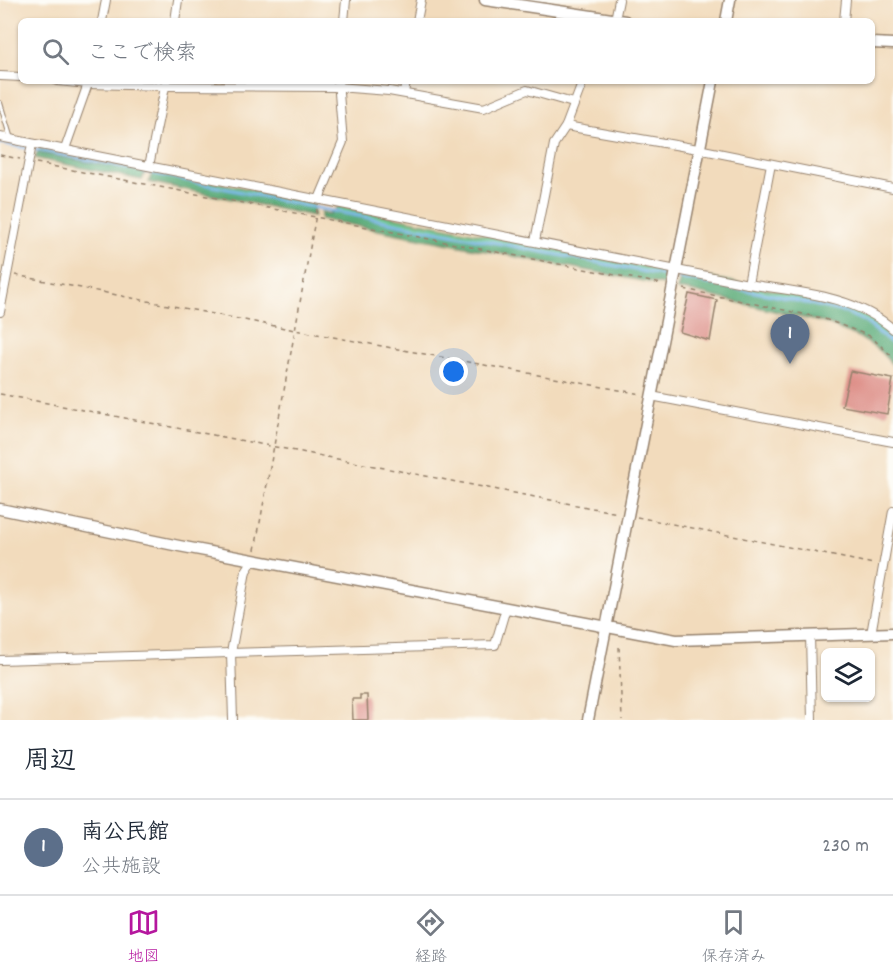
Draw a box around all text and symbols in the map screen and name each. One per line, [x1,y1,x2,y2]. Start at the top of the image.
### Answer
search box [18,18,875,84]
icon: search [39,35,72,68]
text: ここで検索 [87,39,197,70]
pin: 1 [770,314,810,364]
your location [439,357,468,386]
map controls [821,648,875,702]
button: layers [821,648,875,702]
text: 周辺 [24,744,76,781]
text: 南公民館 [81,818,169,849]
text: 1 [41,833,46,861]
text: 230 m [822,833,869,861]
text: 公共施設 [81,854,161,882]
tab: 地図 [127,906,160,969]
tab: 経路 [414,906,447,969]
tab: 保存済み [702,906,766,969]

